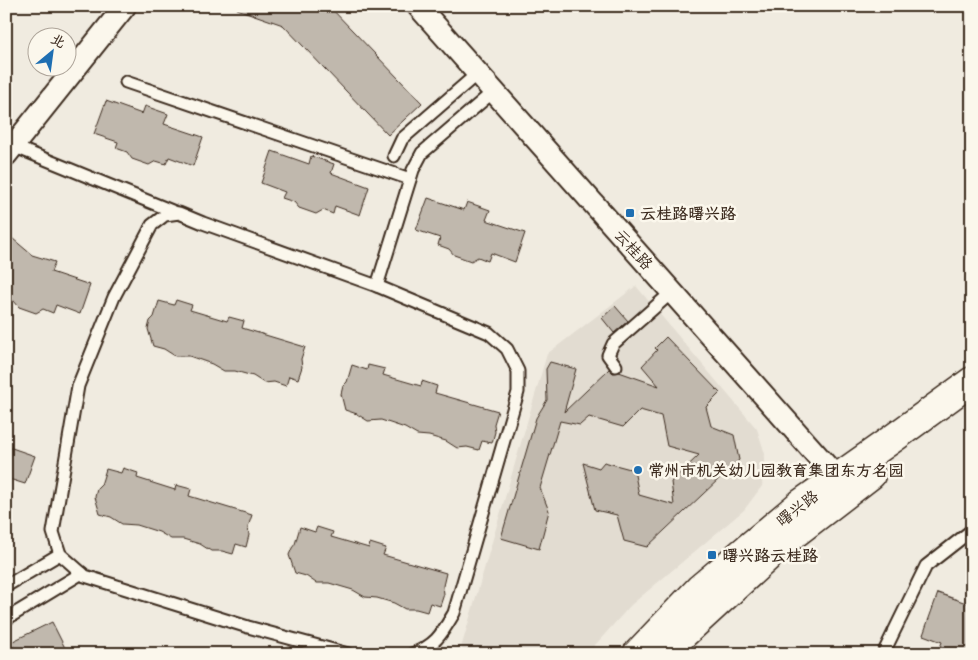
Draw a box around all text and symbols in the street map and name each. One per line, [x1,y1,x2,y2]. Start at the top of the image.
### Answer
north arrow [28,28,78,78]
text: 北 [48,30,68,52]
place label: 云桂路曙兴路 [640,204,736,224]
marker: 云桂路曙兴路 [624,207,636,219]
street label: 云桂路 [610,225,657,274]
place label: 常州市机关幼儿园教育集团东方名园 [648,461,904,481]
marker: 常州市机关幼儿园教育集团东方名园 [632,464,644,476]
street label: 曙兴路 [773,486,823,531]
place label: 曙兴路云桂路 [722,546,818,566]
marker: 曙兴路云桂路 [706,549,718,561]

